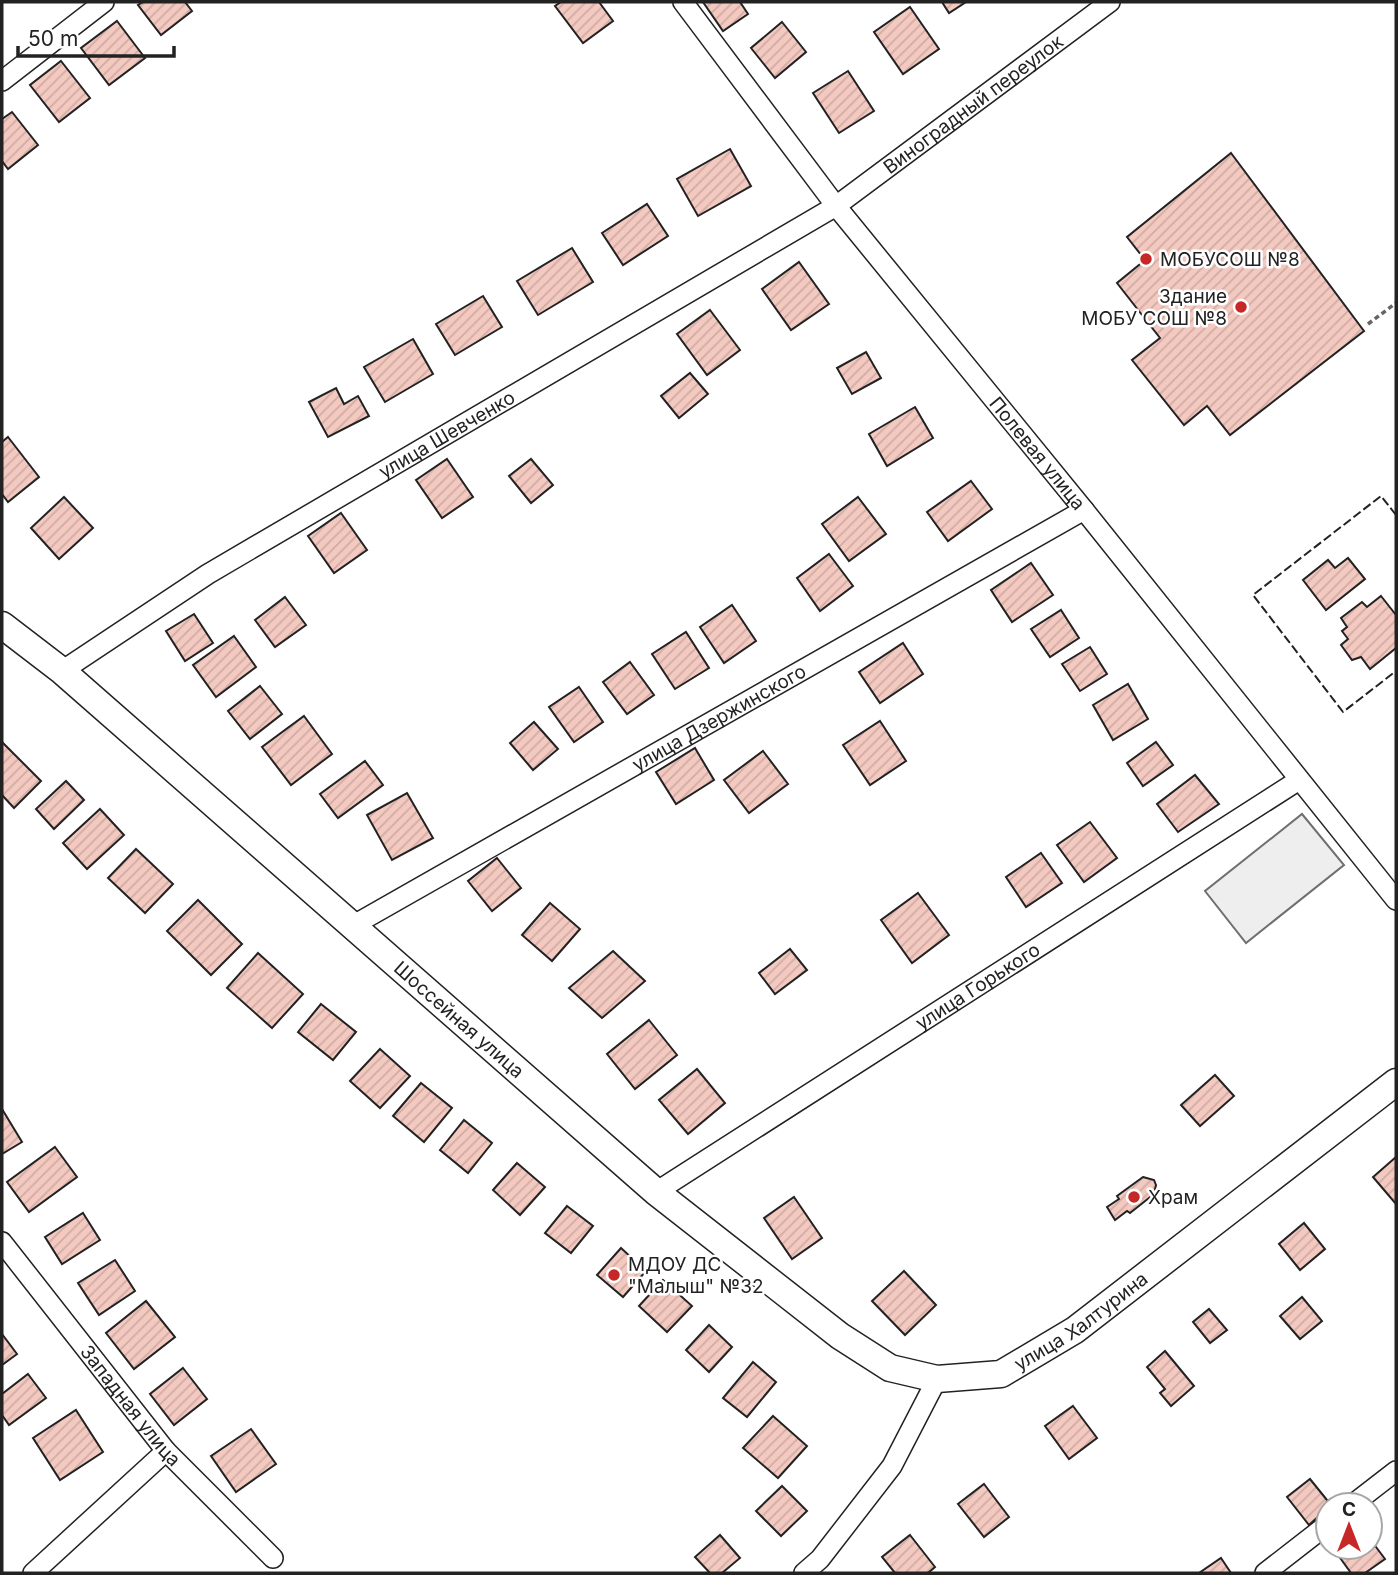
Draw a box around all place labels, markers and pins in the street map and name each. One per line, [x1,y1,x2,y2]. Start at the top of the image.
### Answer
place label: МОБУСОШ №8 [1160,248,1300,271]
marker: МОБУСОШ №8 [1138,251,1154,267]
place label: Здание МОБУ СОШ №8 [1081,285,1227,330]
marker: Здание МОБУ СОШ №8 [1233,299,1249,315]
place label: Храм [1148,1186,1198,1209]
marker: Храм [1126,1189,1142,1205]
place label: МДОУ ДС "Малыш" №32 [628,1253,764,1298]
marker: МДОУ ДС "Малыш" №32 [606,1267,622,1283]

